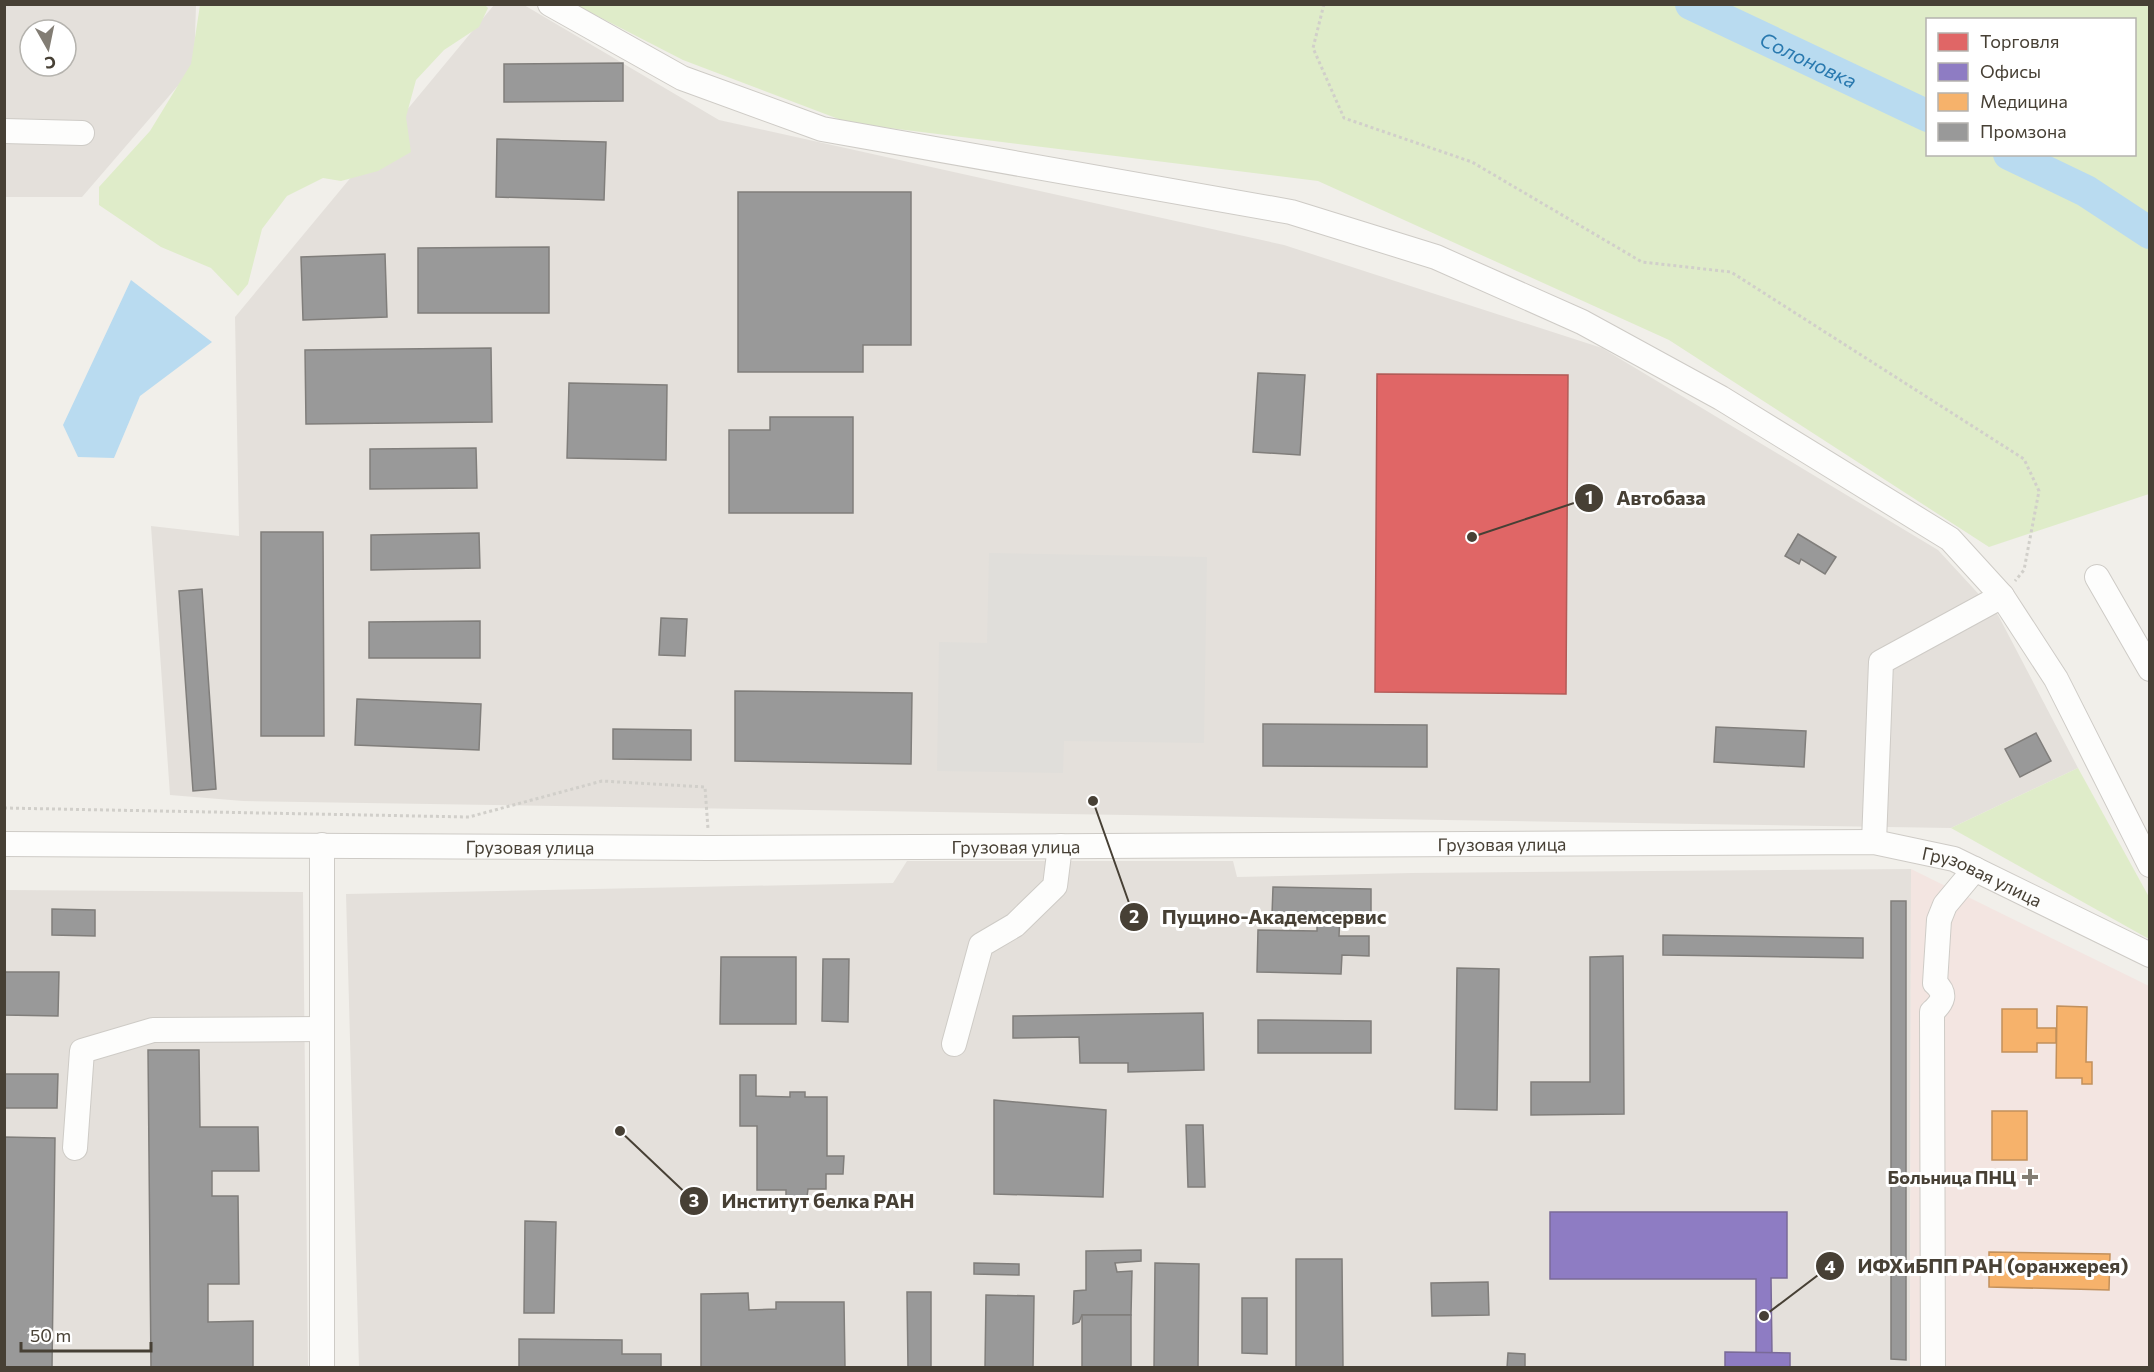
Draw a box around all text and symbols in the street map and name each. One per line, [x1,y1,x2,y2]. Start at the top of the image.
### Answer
north arrow [18,18,78,78]
legend [1926,18,2136,156]
water label: Солоновка [1756,26,1861,93]
text: Торговля [1980,30,2059,52]
text: С [43,53,57,74]
text: Офисы [1980,60,2041,82]
text: Медицина [1980,90,2068,112]
text: Промзона [1980,120,2067,142]
callout: Автобаза [1574,479,1718,517]
text: Автобаза [1616,485,1706,509]
text: 1 [1585,486,1593,508]
street label: Грузовая улица [1437,833,1566,855]
street label: Грузовая улица [951,835,1080,858]
street label: Грузовая улица [465,836,594,858]
street label: Грузовая улица [1920,842,2046,911]
callout: Пущино-Академсервис [1119,898,1398,936]
text: Пущино-Академсервис [1162,904,1387,928]
text: 2 [1129,905,1139,927]
place label: Больница ПНЦ [1888,1166,2016,1188]
marker: Больница ПНЦ [2021,1168,2039,1186]
callout: Институт белка РАН [679,1182,926,1220]
text: Институт белка РАН [722,1188,915,1212]
text: 3 [689,1189,699,1211]
callout: ИФХиБПП РАН (оранжерея) [1815,1247,2141,1285]
text: ИФХиБПП РАН (оранжерея) [1857,1253,2129,1277]
text: 4 [1824,1255,1836,1277]
scale bar [21,1315,152,1353]
text: 50 m [30,1324,71,1346]

